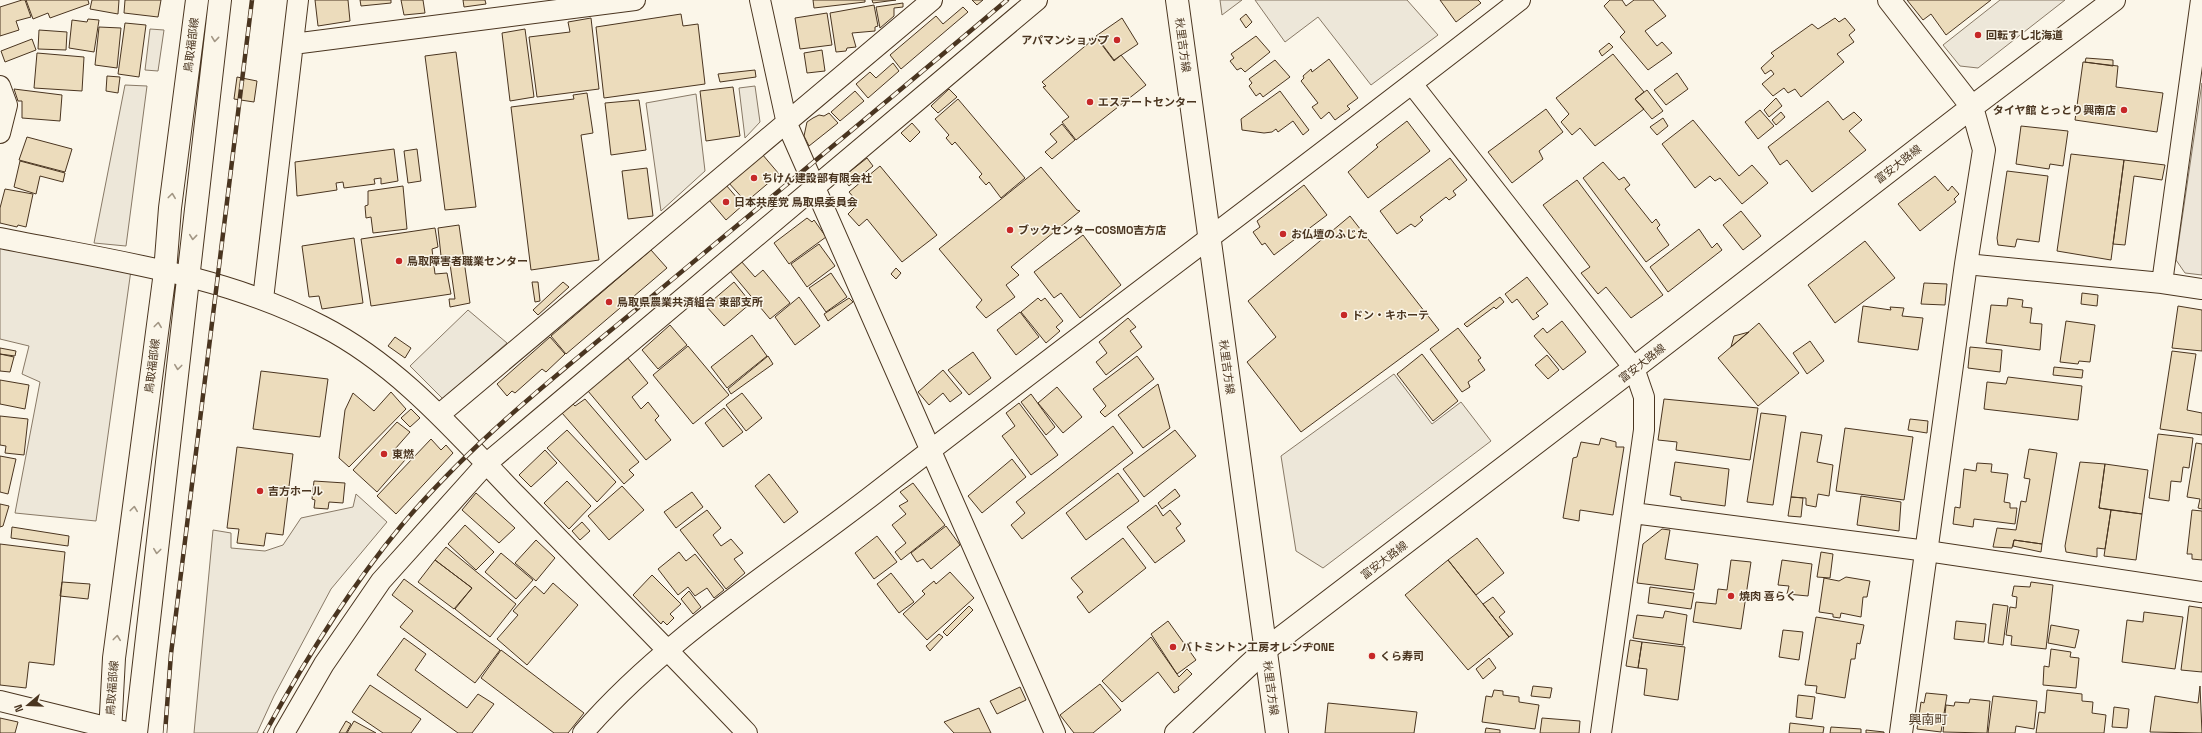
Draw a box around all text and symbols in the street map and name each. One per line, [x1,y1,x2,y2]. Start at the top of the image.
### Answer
street label: 鳥取福部線 [181,17,201,73]
street label: 秋里吉方線 [1172,17,1194,73]
place label: 回転すし北海道 [1986,28,2063,42]
marker: 回転すし北海道 [1973,30,1983,40]
place label: アパマンショップ [1021,33,1109,47]
marker: アパマンショップ [1112,35,1122,45]
one-way arrow [211,36,220,42]
place label: エステートセンター [1098,95,1197,109]
marker: エステートセンター [1085,97,1095,107]
place label: タイヤ館 とっとり興南店 [1993,103,2116,117]
marker: タイヤ館 とっとり興南店 [2119,105,2129,115]
street label: 富安大路線 [1872,142,1924,186]
place label: ちけん建設部有限会社 [762,171,872,185]
marker: ちけん建設部有限会社 [749,173,759,183]
one-way arrow [167,193,176,199]
place label: 日本共産党 鳥取県委員会 [734,195,858,209]
marker: 日本共産党 鳥取県委員会 [721,197,731,207]
place label: ブックセンターCOSMO吉方店 [1018,223,1166,237]
marker: ブックセンターCOSMO吉方店 [1005,225,1015,235]
place label: お仏壇のふじた [1291,227,1368,241]
marker: お仏壇のふじた [1278,229,1288,239]
one-way arrow [189,234,198,241]
place label: 鳥取障害者職業センター [407,254,528,268]
marker: 鳥取障害者職業センター [394,256,404,266]
place label: 鳥取県農業共済組合 東部支所 [617,295,763,309]
marker: 鳥取県農業共済組合 東部支所 [604,297,614,307]
place label: ドン・キホーテ [1352,308,1429,322]
marker: ドン・キホーテ [1339,310,1349,320]
one-way arrow [153,322,162,328]
street label: 鳥取福部線 [142,338,162,394]
street label: 秋里吉方線 [1216,339,1238,395]
street label: 富安大路線 [1616,341,1668,385]
one-way arrow [174,364,183,370]
place label: 東燃 [392,447,414,461]
marker: 東燃 [379,449,389,459]
place label: 吉方ホール [268,484,323,498]
marker: 吉方ホール [255,486,265,496]
one-way arrow [129,506,138,512]
street label: 富安大路線 [1358,538,1410,582]
one-way arrow [153,548,162,554]
place label: 焼肉 喜らく [1739,589,1797,603]
marker: 焼肉 喜らく [1726,591,1736,601]
one-way arrow [112,635,121,641]
place label: バトミントン工房オレンヂONE [1181,640,1334,654]
marker: バトミントン工房オレンヂONE [1168,642,1178,652]
place label: くら寿司 [1380,649,1424,663]
marker: くら寿司 [1367,651,1377,661]
street label: 鳥取福部線 [103,660,121,716]
street label: 秋里吉方線 [1260,660,1282,716]
north arrow [8,685,48,725]
text: N [11,702,26,714]
district label: 興南町 [1908,711,1948,728]

